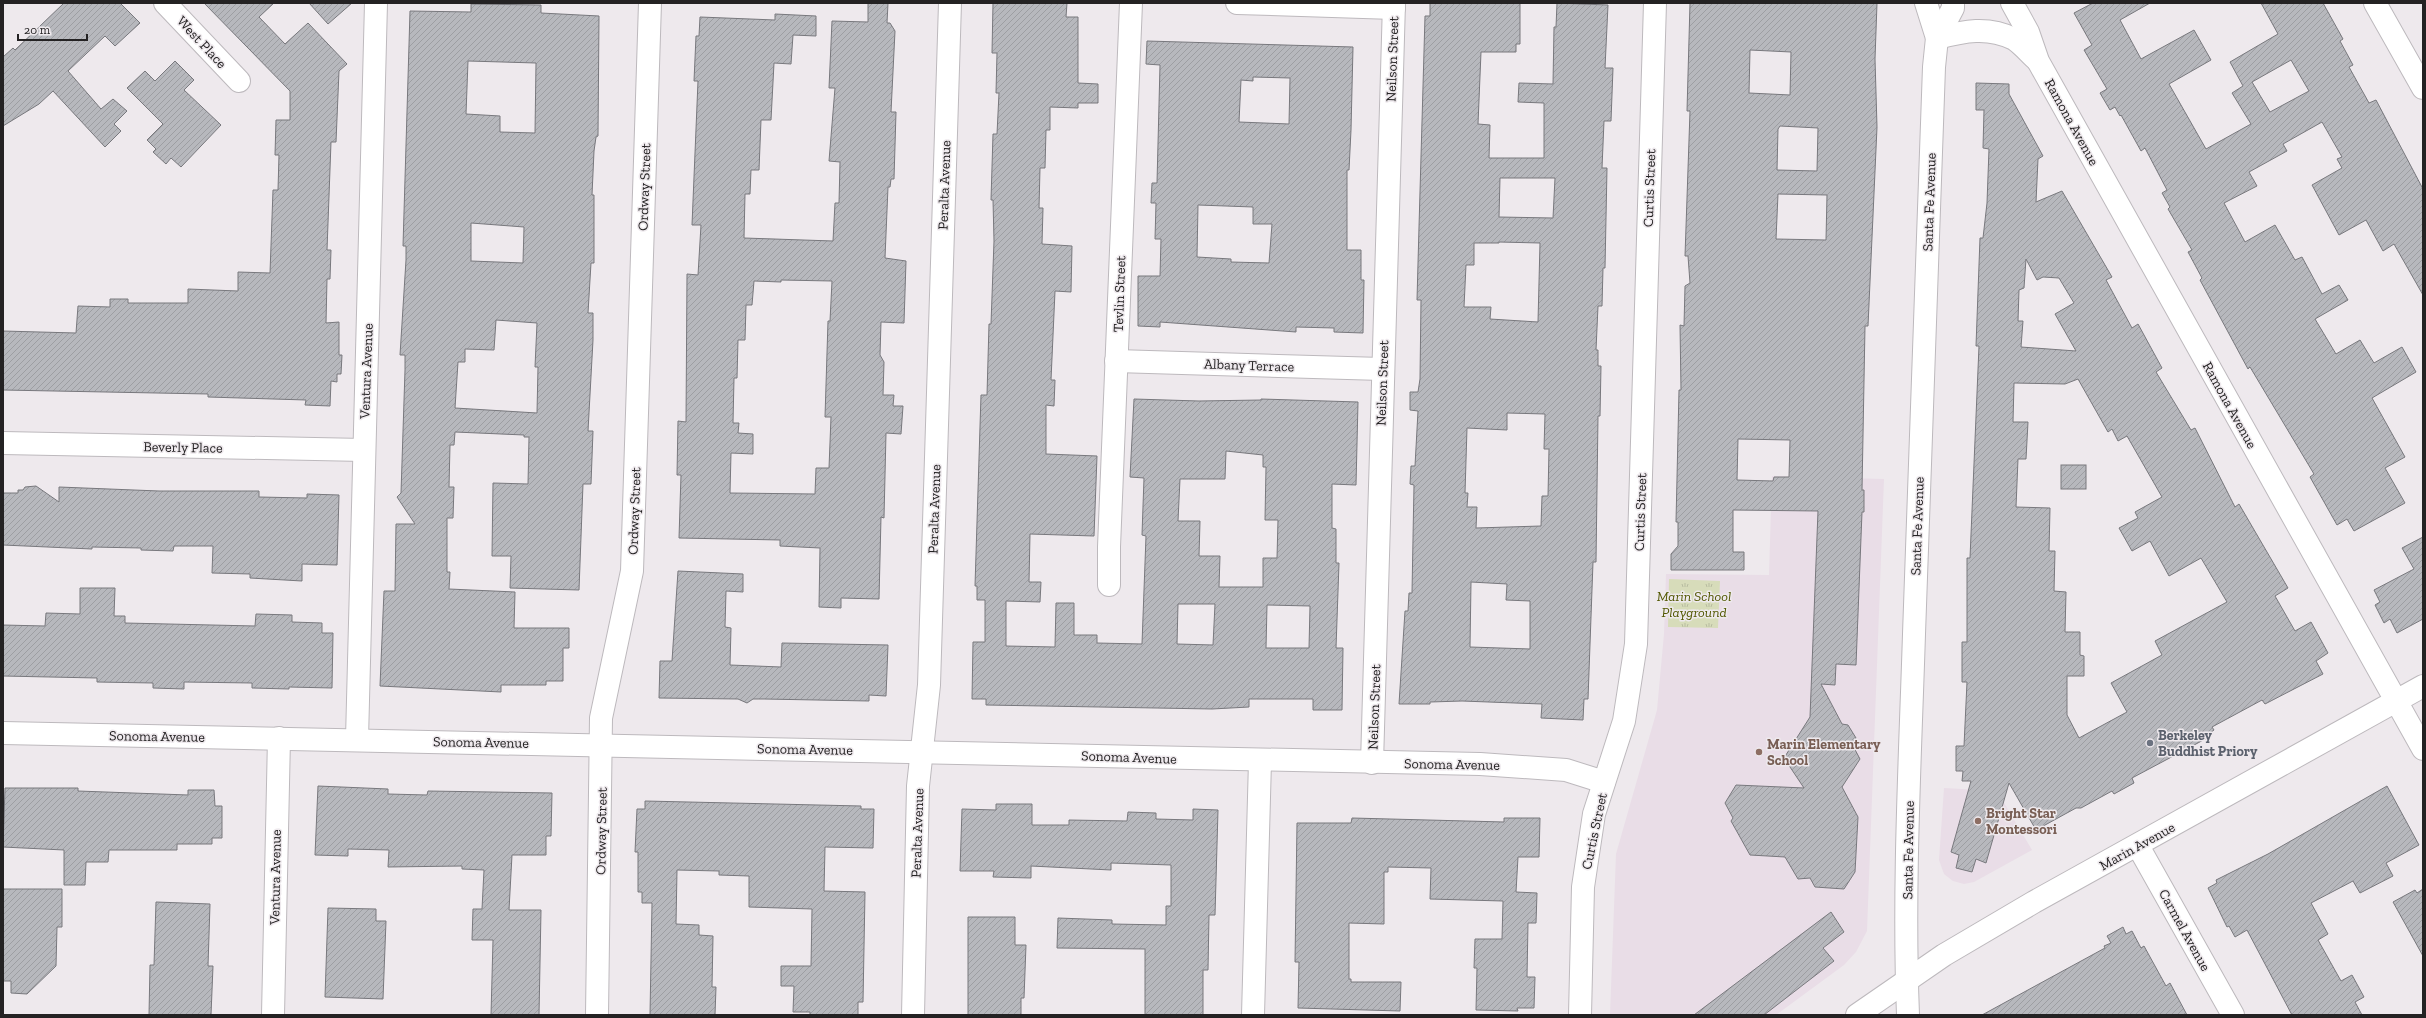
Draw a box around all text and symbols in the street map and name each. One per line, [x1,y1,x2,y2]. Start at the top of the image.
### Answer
street label: West Place [173,13,230,72]
street label: Neilson Street [1383,15,1403,102]
scale bar [18,16,87,42]
text: 20 m [24,23,51,37]
street label: Ramona Avenue [2041,76,2103,169]
street label: Peralta Avenue [934,139,955,230]
street label: Ordway Street [634,142,655,231]
street label: Curtis Street [1640,148,1659,227]
street label: Santa Fe Avenue [1919,152,1940,252]
street label: Tevlin Street [1110,255,1129,333]
street label: Ventura Avenue [356,323,377,420]
street label: Neilson Street [1373,339,1393,426]
street label: Albany Terrace [1204,355,1295,376]
street label: Ramona Avenue [2199,359,2261,452]
street label: Beverly Place [143,438,223,457]
street label: Peralta Avenue [924,463,945,554]
street label: Ordway Street [624,466,645,555]
street label: Curtis Street [1631,472,1650,551]
street label: Santa Fe Avenue [1907,476,1928,576]
park label: Marin School Playground [1657,588,1731,621]
street label: Neilson Street [1365,663,1385,750]
street label: Sonoma Avenue [109,727,205,746]
place label: Berkeley Buddhist Priory [2158,727,2258,760]
street label: Sonoma Avenue [433,733,529,752]
place label: Marin Elementary School [1767,736,1881,769]
marker: Berkeley Buddhist Priory [2145,738,2155,748]
street label: Sonoma Avenue [757,740,853,759]
street label: Sonoma Avenue [1081,747,1178,768]
marker: Marin Elementary School [1754,747,1764,757]
street label: Sonoma Avenue [1404,755,1500,774]
street label: Ordway Street [592,786,611,875]
street label: Peralta Avenue [907,787,928,878]
street label: Curtis Street [1578,790,1611,871]
street label: Santa Fe Avenue [1899,800,1918,899]
place label: Bright Star Montessori [1986,805,2057,838]
marker: Bright Star Montessori [1973,816,1983,826]
street label: Marin Avenue [2096,818,2178,874]
street label: Ventura Avenue [266,829,285,926]
street label: Carmel Avenue [2155,886,2214,975]

